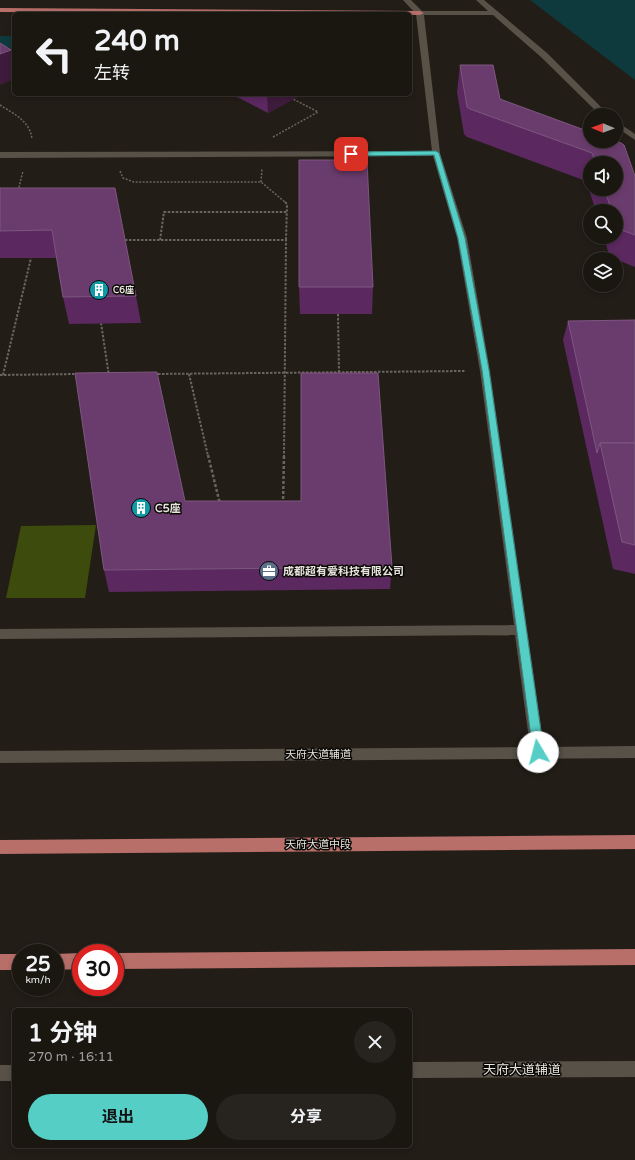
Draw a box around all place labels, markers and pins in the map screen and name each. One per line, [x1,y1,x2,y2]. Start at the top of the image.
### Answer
pin [334,137,368,171]
building icon: C6座 [88,279,110,301]
place label: C6座 [113,285,134,296]
building icon: C5座 [130,497,152,519]
place label: C5座 [155,502,181,515]
office icon: 成都超有爱科技有限公司 [258,560,280,582]
place label: 成都超有爱科技有限公司 [283,565,404,578]

